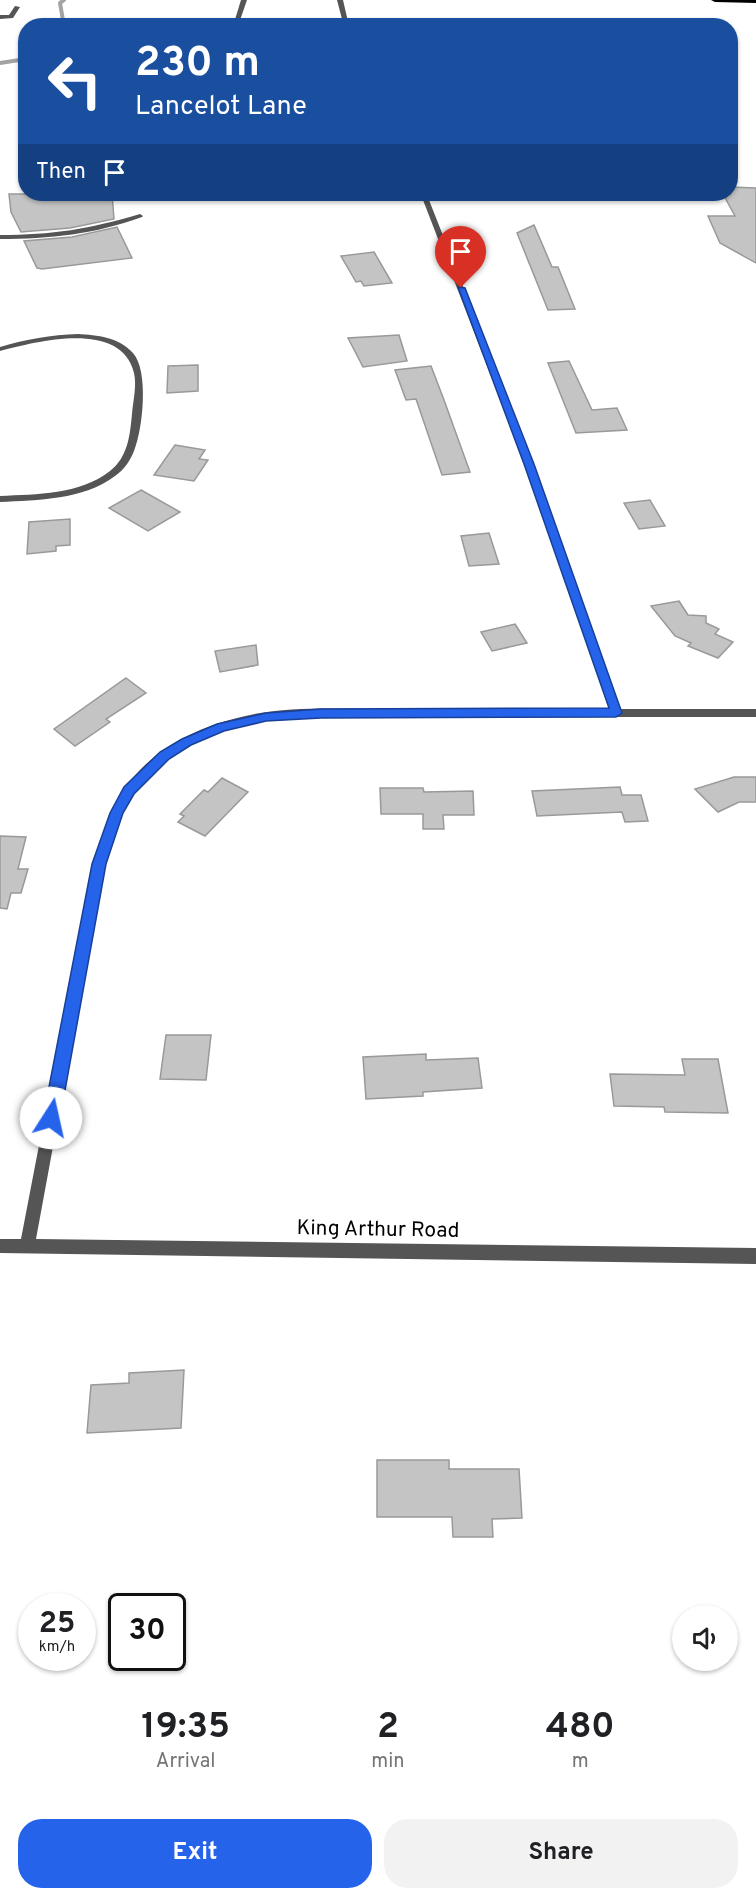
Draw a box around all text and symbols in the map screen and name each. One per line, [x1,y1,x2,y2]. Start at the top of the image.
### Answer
text: 230 m [135,38,260,91]
icon: left [36,42,114,120]
text: Lancelot Lane [135,90,307,124]
icon: arrive [98,156,131,189]
text: Then [36,159,86,186]
pin [435,226,486,288]
icon: arrive [444,235,477,268]
position arrow [19,1086,83,1150]
street label: King Arthur Road [296,1215,460,1245]
speed limit sign: 30 [108,1593,186,1671]
map controls [672,1605,738,1671]
button: sound [672,1605,738,1671]
text: 25 [39,1606,75,1643]
text: km/h [39,1638,75,1657]
text: 19:35 [141,1705,230,1751]
text: 2 [377,1705,399,1751]
text: 480 [546,1705,615,1751]
text: Arrival [156,1749,215,1775]
text: min [371,1749,405,1775]
text: m [572,1749,589,1775]
button: Exit [18,1819,372,1888]
button: Share [384,1819,738,1888]

